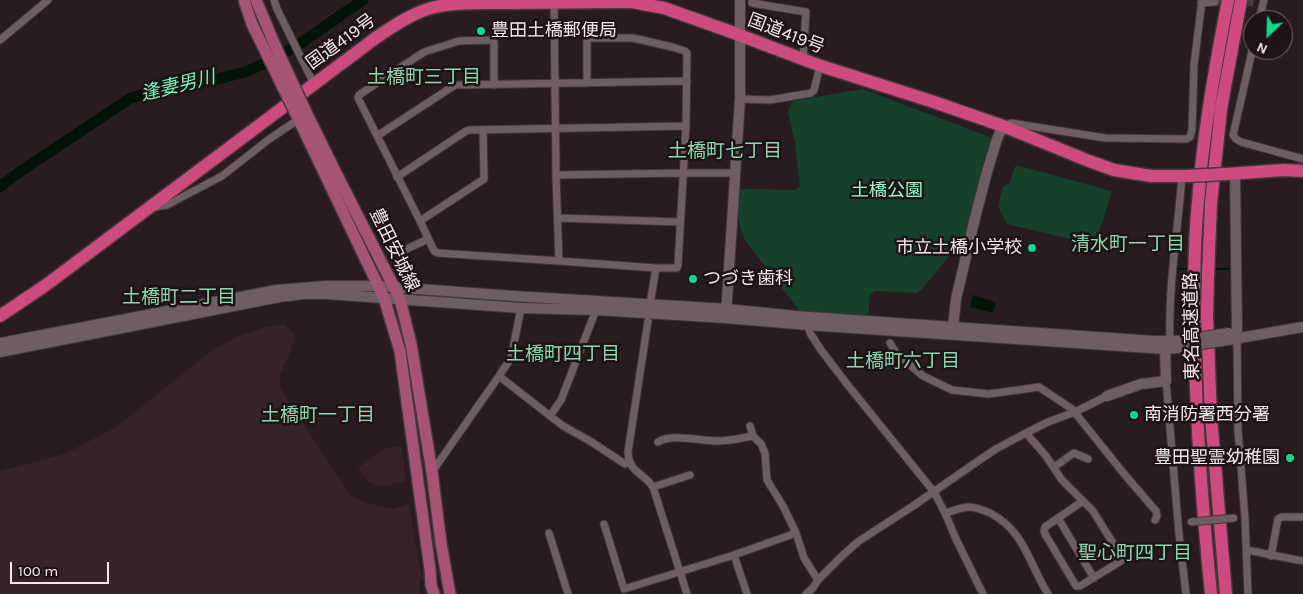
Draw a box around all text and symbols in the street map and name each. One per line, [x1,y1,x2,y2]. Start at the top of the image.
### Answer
street label: 国道419号 [302,10,380,74]
street label: 国道419号 [745,10,827,58]
north arrow [1243,10,1293,60]
place label: 豊田土橋郵便局 [491,20,617,42]
marker: 豊田土橋郵便局 [475,25,487,37]
text: N [1254,38,1270,58]
water label: 逢妻男川 [138,66,218,106]
district label: 土橋町三丁目 [367,67,481,89]
district label: 土橋町七丁目 [668,141,782,163]
park label: 土橋公園 [851,180,923,202]
street label: 豊田安城線 [365,205,423,295]
district label: 清水町一丁目 [1071,234,1185,256]
place label: 市立土橋小学校 [896,237,1022,259]
marker: 市立土橋小学校 [1026,242,1038,254]
place label: つづき歯科 [703,268,793,290]
street label: 東名高速道路 [1180,272,1204,380]
marker: つづき歯科 [687,273,699,285]
district label: 土橋町二丁目 [122,287,236,309]
district label: 土橋町四丁目 [506,344,620,366]
district label: 土橋町六丁目 [846,351,960,373]
place label: 南消防署西分署 [1144,404,1270,426]
district label: 土橋町一丁目 [261,405,375,427]
marker: 南消防署西分署 [1128,409,1140,421]
place label: 豊田聖霊幼稚園 [1154,447,1280,469]
marker: 豊田聖霊幼稚園 [1284,452,1296,464]
district label: 聖心町四丁目 [1078,543,1192,565]
scale bar [12,552,111,584]
text: 100 m [18,562,58,580]

